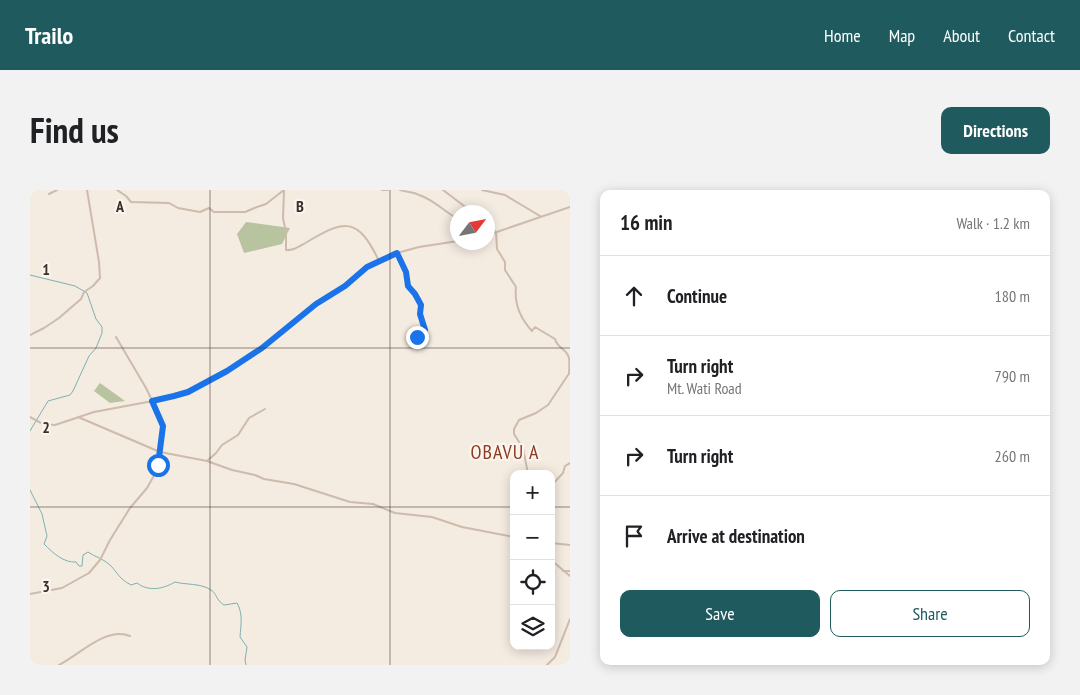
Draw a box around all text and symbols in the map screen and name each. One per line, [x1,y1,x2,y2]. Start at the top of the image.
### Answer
text: Trailo [25,20,73,51]
text: Home [824,24,861,47]
text: Map [889,24,915,47]
text: About [943,24,980,47]
text: Contact [1008,24,1055,47]
text: Find us [30,107,119,153]
button: Directions [941,107,1050,154]
text: A [115,196,125,216]
text: B [296,196,304,216]
north arrow [450,205,495,250]
text: 16 min [620,209,672,236]
text: Walk · 1.2 km [956,213,1030,233]
text: 1 [42,259,50,279]
icon: ahead [620,282,648,310]
text: Continue [667,284,727,308]
text: 180 m [995,286,1030,306]
route end [406,326,429,349]
text: Turn right [667,354,733,378]
icon: right [620,362,648,390]
text: 790 m [995,366,1030,386]
text: Mt. Wati Road [667,378,742,398]
text: 2 [42,417,50,437]
district label: OBAVU A [471,439,539,465]
icon: right [620,442,648,470]
text: Turn right [667,444,733,468]
text: 260 m [995,446,1030,466]
route start [147,454,170,477]
map controls [510,470,555,650]
button: + [510,470,555,515]
button: − [510,515,555,560]
icon: arrive [620,522,648,550]
text: Arrive at destination [667,524,805,548]
button: locate [510,560,555,605]
text: 3 [42,576,50,596]
button: Save [620,590,820,637]
button: Share [830,590,1030,637]
button: layers [510,605,555,650]

